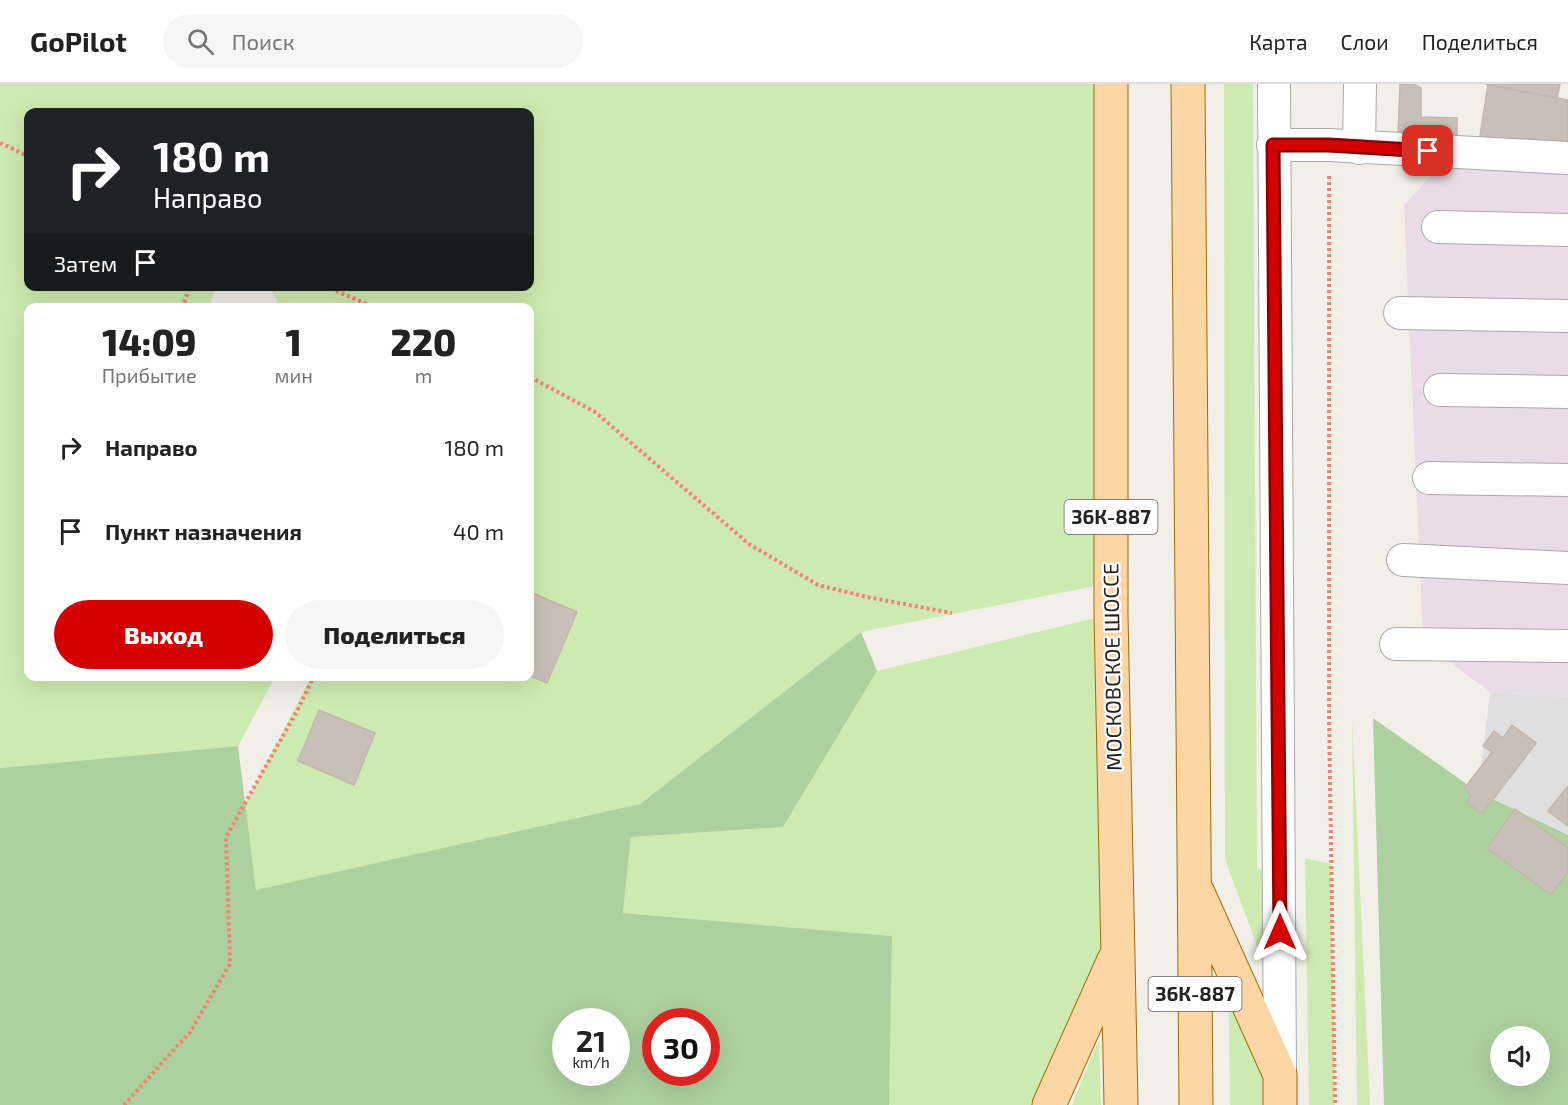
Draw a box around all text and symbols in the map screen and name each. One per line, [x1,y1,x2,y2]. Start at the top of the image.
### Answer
search box [163,14,583,68]
text: GoPilot [30,24,127,58]
icon: search [184,25,217,58]
text: Поиск [232,28,295,54]
text: Карта [1249,29,1308,54]
text: Слои [1341,29,1389,54]
text: Поделиться [1422,29,1538,54]
pin [1402,125,1453,176]
text: 180 m [153,130,270,180]
icon: right [54,132,132,210]
icon: arrive [1411,134,1444,167]
text: Направо [153,181,262,213]
icon: arrive [129,246,162,279]
text: Затем [54,250,117,276]
text: 14:09 [102,320,196,363]
text: 1 [285,320,302,363]
text: 220 [390,320,456,363]
text: Прибытие [102,363,197,387]
text: мин [274,363,313,387]
text: m [415,363,432,387]
icon: right [54,431,87,464]
text: Направо [105,434,198,460]
text: 180 m [444,434,504,460]
road number: 36К-887 [1064,500,1158,534]
icon: arrive [54,515,87,548]
text: Пункт назначения [105,518,302,544]
text: 40 m [453,518,504,544]
street label: МОСКОВСКОЕ ШОССЕ [1097,563,1126,771]
button: Выход [54,600,273,669]
button: Поделиться [285,600,504,669]
position arrow [1248,900,1312,964]
road number: 36К-887 [1148,977,1242,1011]
speed limit sign: 30 [642,1008,720,1086]
text: 21 [576,1022,606,1058]
map controls [1490,1026,1550,1086]
button: sound [1490,1026,1550,1086]
text: km/h [572,1053,610,1071]

